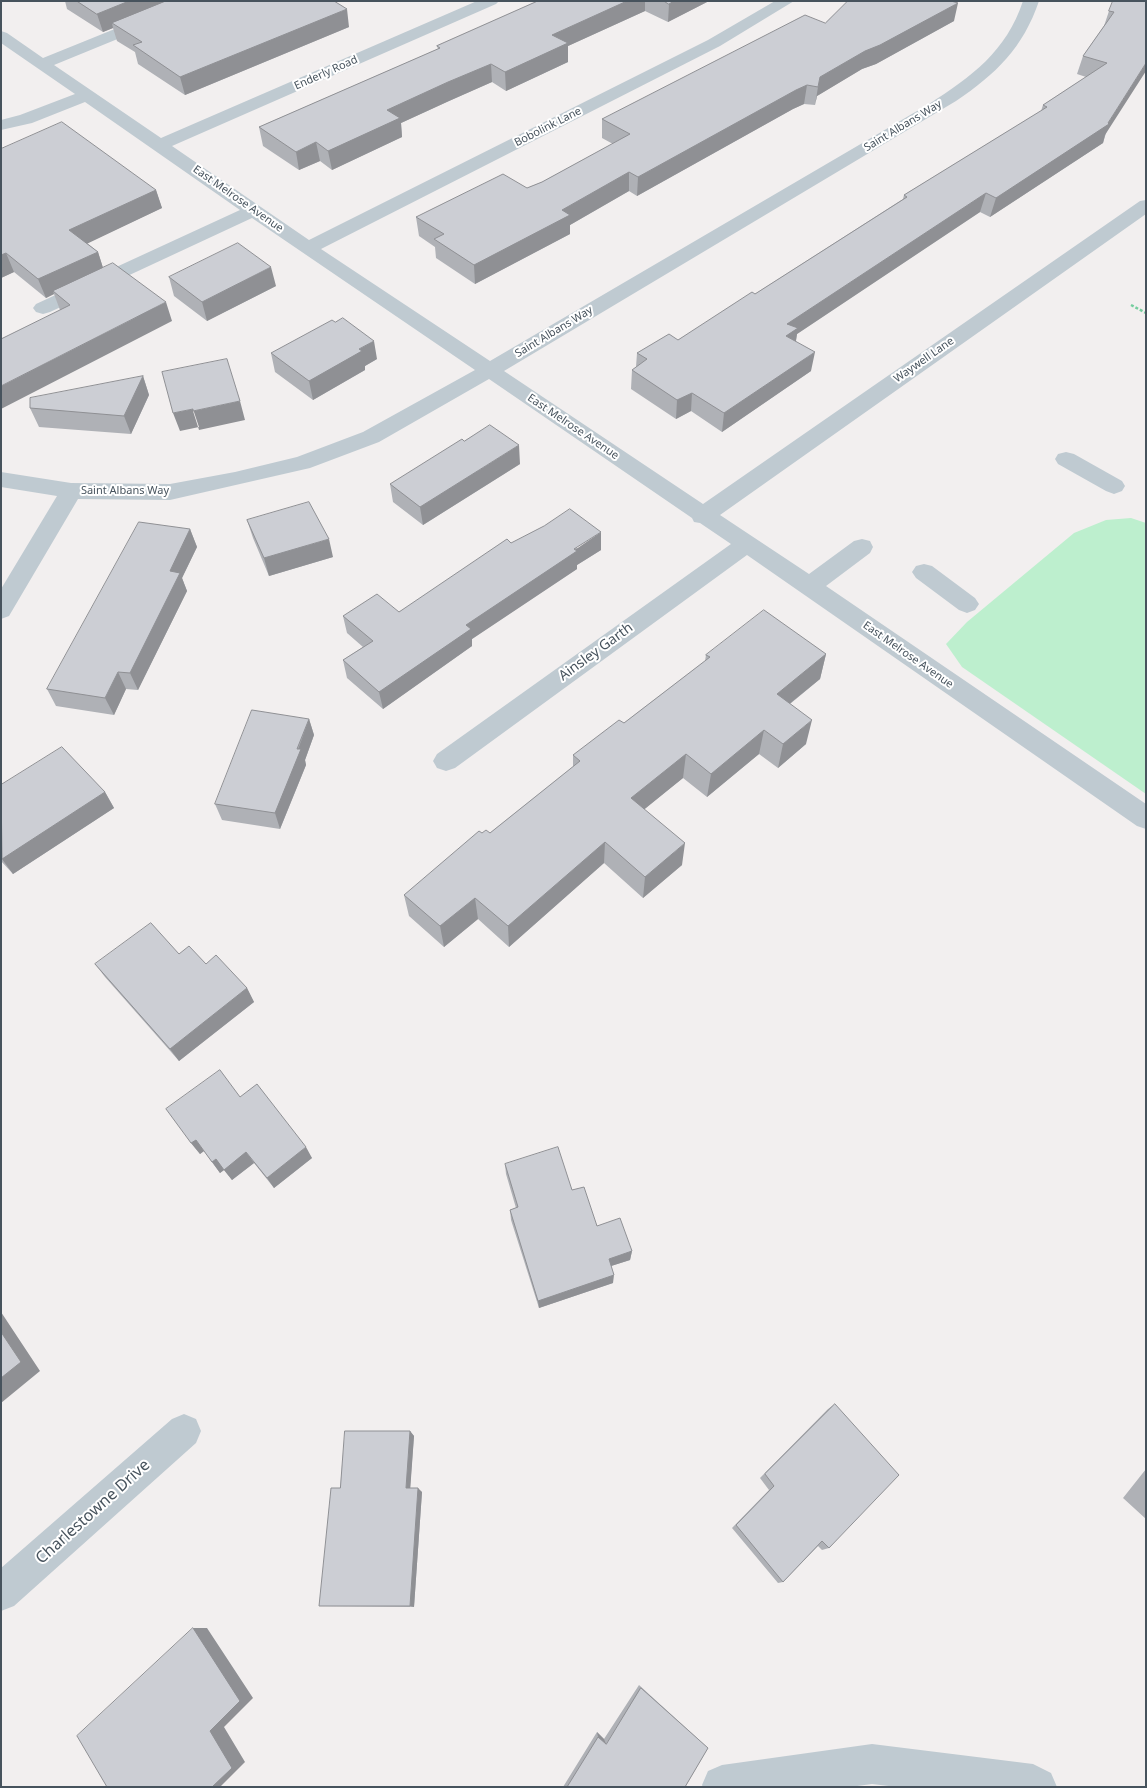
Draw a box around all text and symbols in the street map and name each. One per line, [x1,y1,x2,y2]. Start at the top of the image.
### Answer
street label: Enderly Road [292,53,360,93]
street label: Saint Albans Way [862,98,944,154]
street label: Bobolink Lane [512,104,584,150]
street label: East Melrose Avenue [190,163,286,235]
street label: Saint Albans Way [513,304,595,360]
street label: Waywell Lane [891,334,957,386]
street label: East Melrose Avenue [525,392,621,462]
street label: Saint Albans Way [81,484,169,498]
street label: East Melrose Avenue [860,619,956,691]
street label: Ainsley Garth [556,620,636,684]
street label: Charlestowne Drive [32,1456,154,1568]

